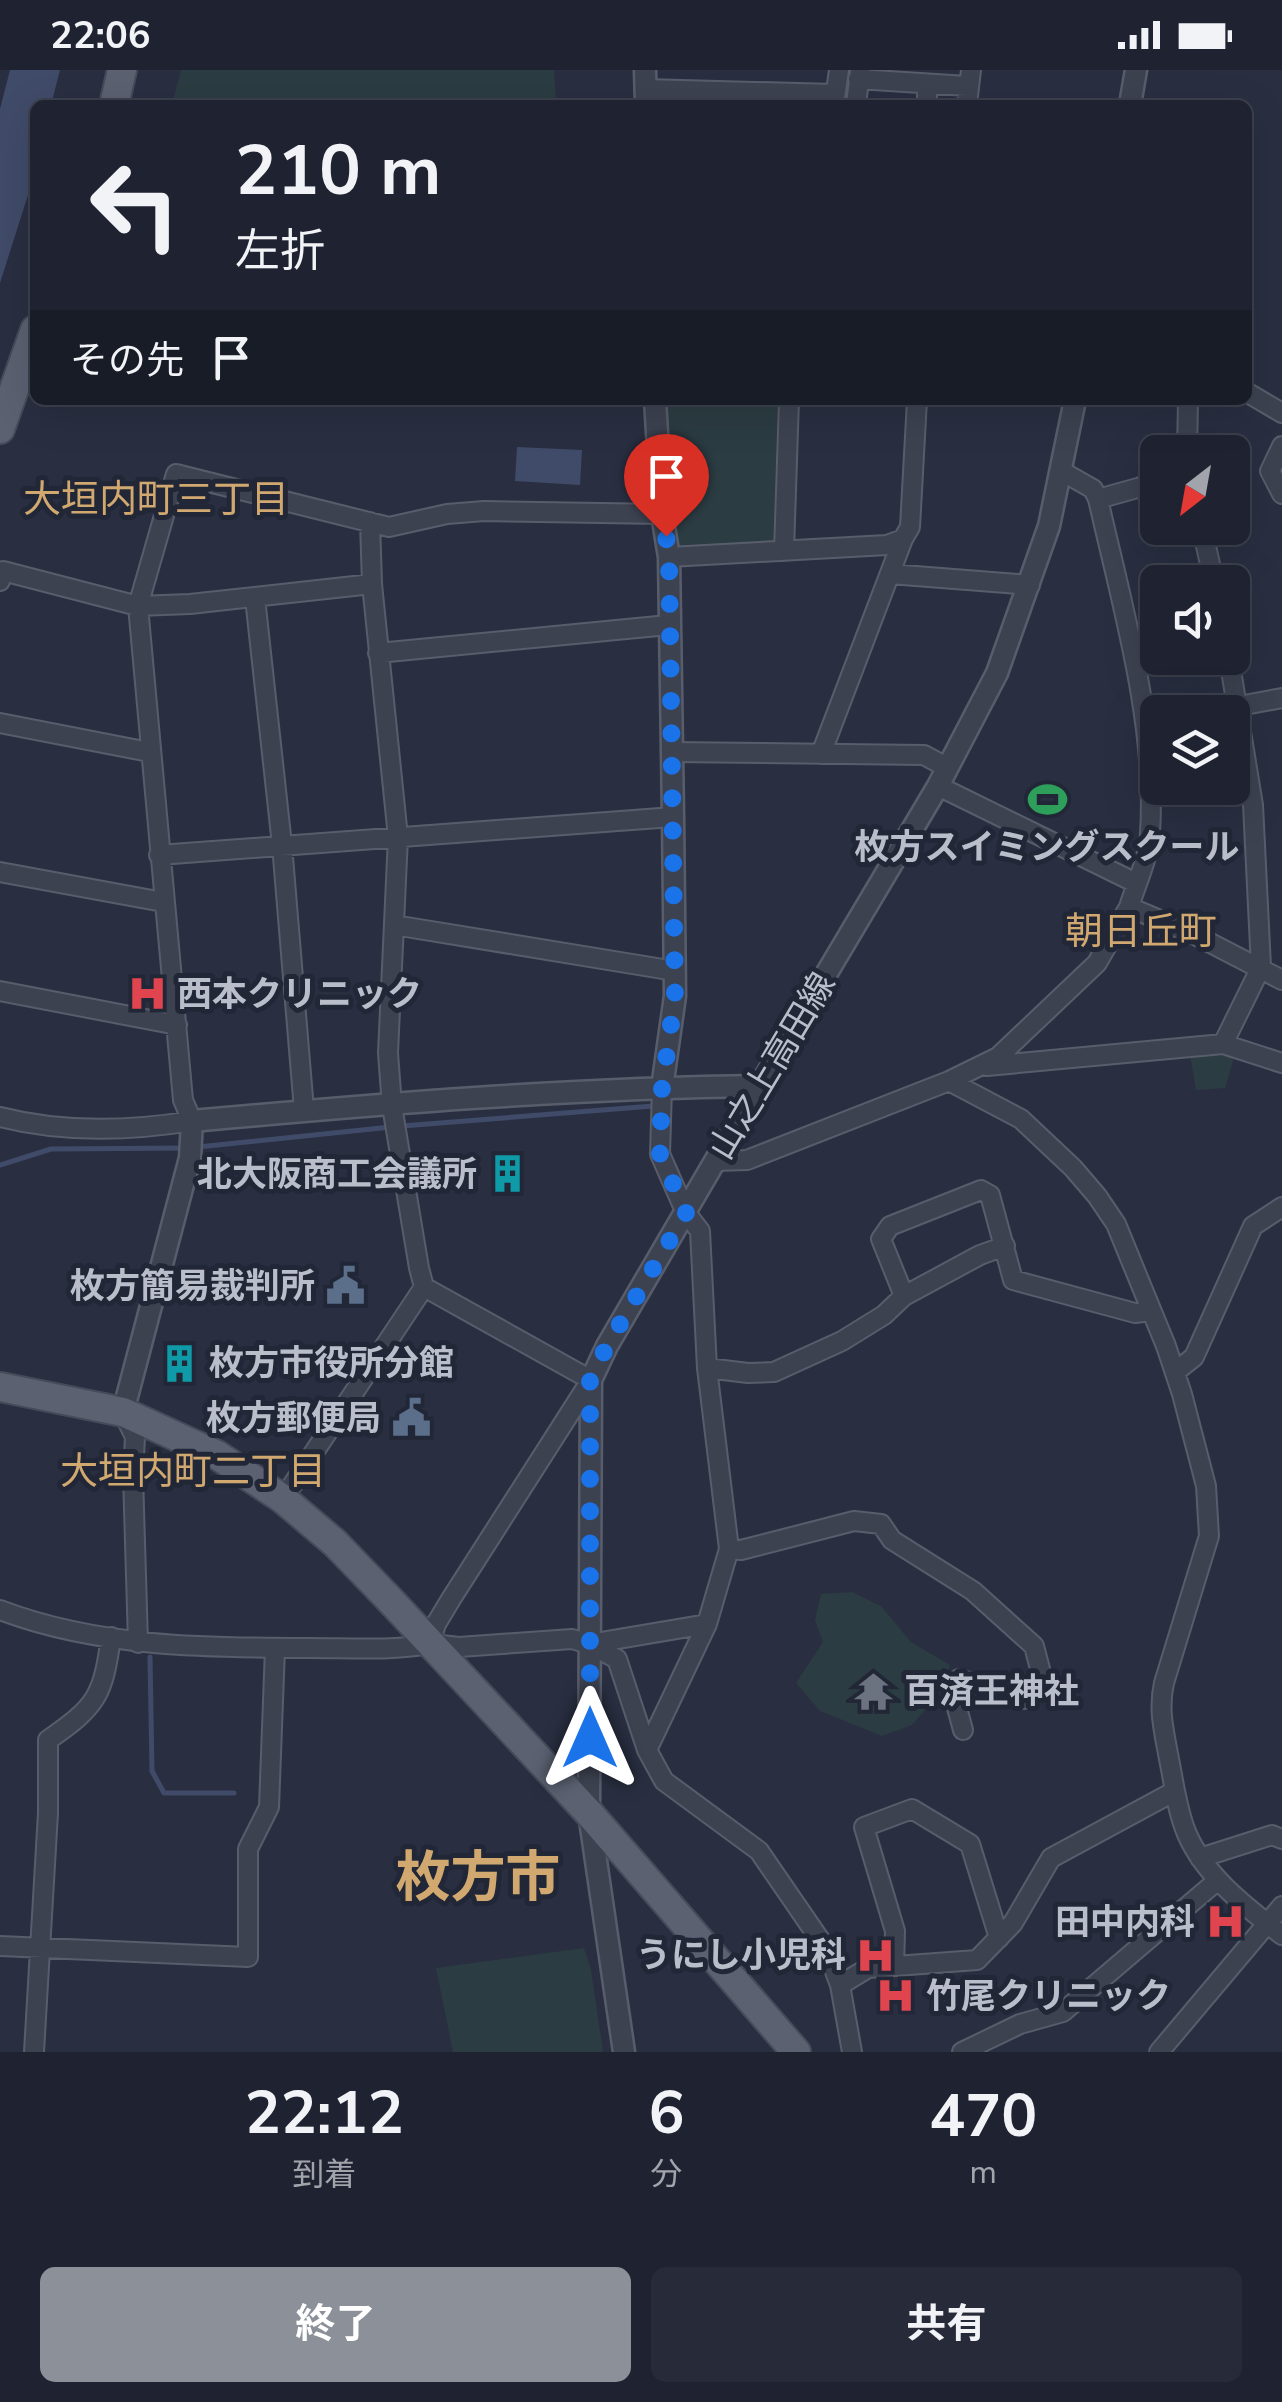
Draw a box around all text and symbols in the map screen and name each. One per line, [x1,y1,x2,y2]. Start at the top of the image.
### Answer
text: 22:06 [50,10,151,61]
text: 210 m [235,123,441,219]
icon: left [70,140,200,270]
text: 左折 [235,221,325,282]
icon: arrive [204,330,259,385]
text: その先 [70,335,184,386]
pin [624,434,709,537]
north arrow [1140,435,1250,545]
map controls [1140,435,1250,805]
icon: arrive [639,449,694,504]
district label: 大垣内町三丁目 [23,474,289,525]
button: sound [1140,565,1250,675]
button: layers [1140,695,1250,805]
sports icon: 枚方スイミングスクール [1026,779,1068,821]
place label: 枚方スイミングスクール [854,824,1240,871]
district label: 朝日丘町 [1065,906,1217,957]
street label: 山之上高田線 [698,964,846,1168]
place label: 西本クリニック [177,971,422,1018]
hospital icon: 西本クリニック [126,973,168,1015]
place label: 北大阪商工会議所 [197,1151,477,1198]
building icon: 北大阪商工会議所 [486,1153,528,1195]
place label: 枚方簡易裁判所 [70,1263,315,1310]
public building icon: 枚方簡易裁判所 [324,1265,366,1307]
place label: 枚方市役所分館 [209,1340,454,1387]
building icon: 枚方市役所分館 [158,1342,200,1384]
place label: 枚方郵便局 [206,1395,381,1442]
public building icon: 枚方郵便局 [390,1397,432,1439]
district label: 大垣内町二丁目 [60,1446,326,1497]
place label: 百済王神社 [904,1668,1079,1715]
temple icon: 百済王神社 [853,1670,895,1712]
position arrow [538,1686,642,1790]
district label: 枚方市 [395,1840,561,1915]
place label: 田中内科 [1055,1899,1195,1946]
hospital icon: 田中内科 [1204,1901,1246,1943]
place label: うにし小児科 [636,1932,846,1979]
hospital icon: うにし小児科 [855,1934,897,1976]
place label: 竹尾クリニック [926,1973,1171,2020]
hospital icon: 竹尾クリニック [875,1975,917,2017]
text: 22:12 [245,2072,404,2154]
text: 6 [648,2072,684,2154]
text: 470 [929,2075,1037,2157]
text: m [969,2151,997,2194]
text: 到着 [292,2153,356,2196]
text: 分 [650,2153,682,2196]
button: 終了 [40,2267,631,2382]
button: 共有 [651,2267,1242,2382]

